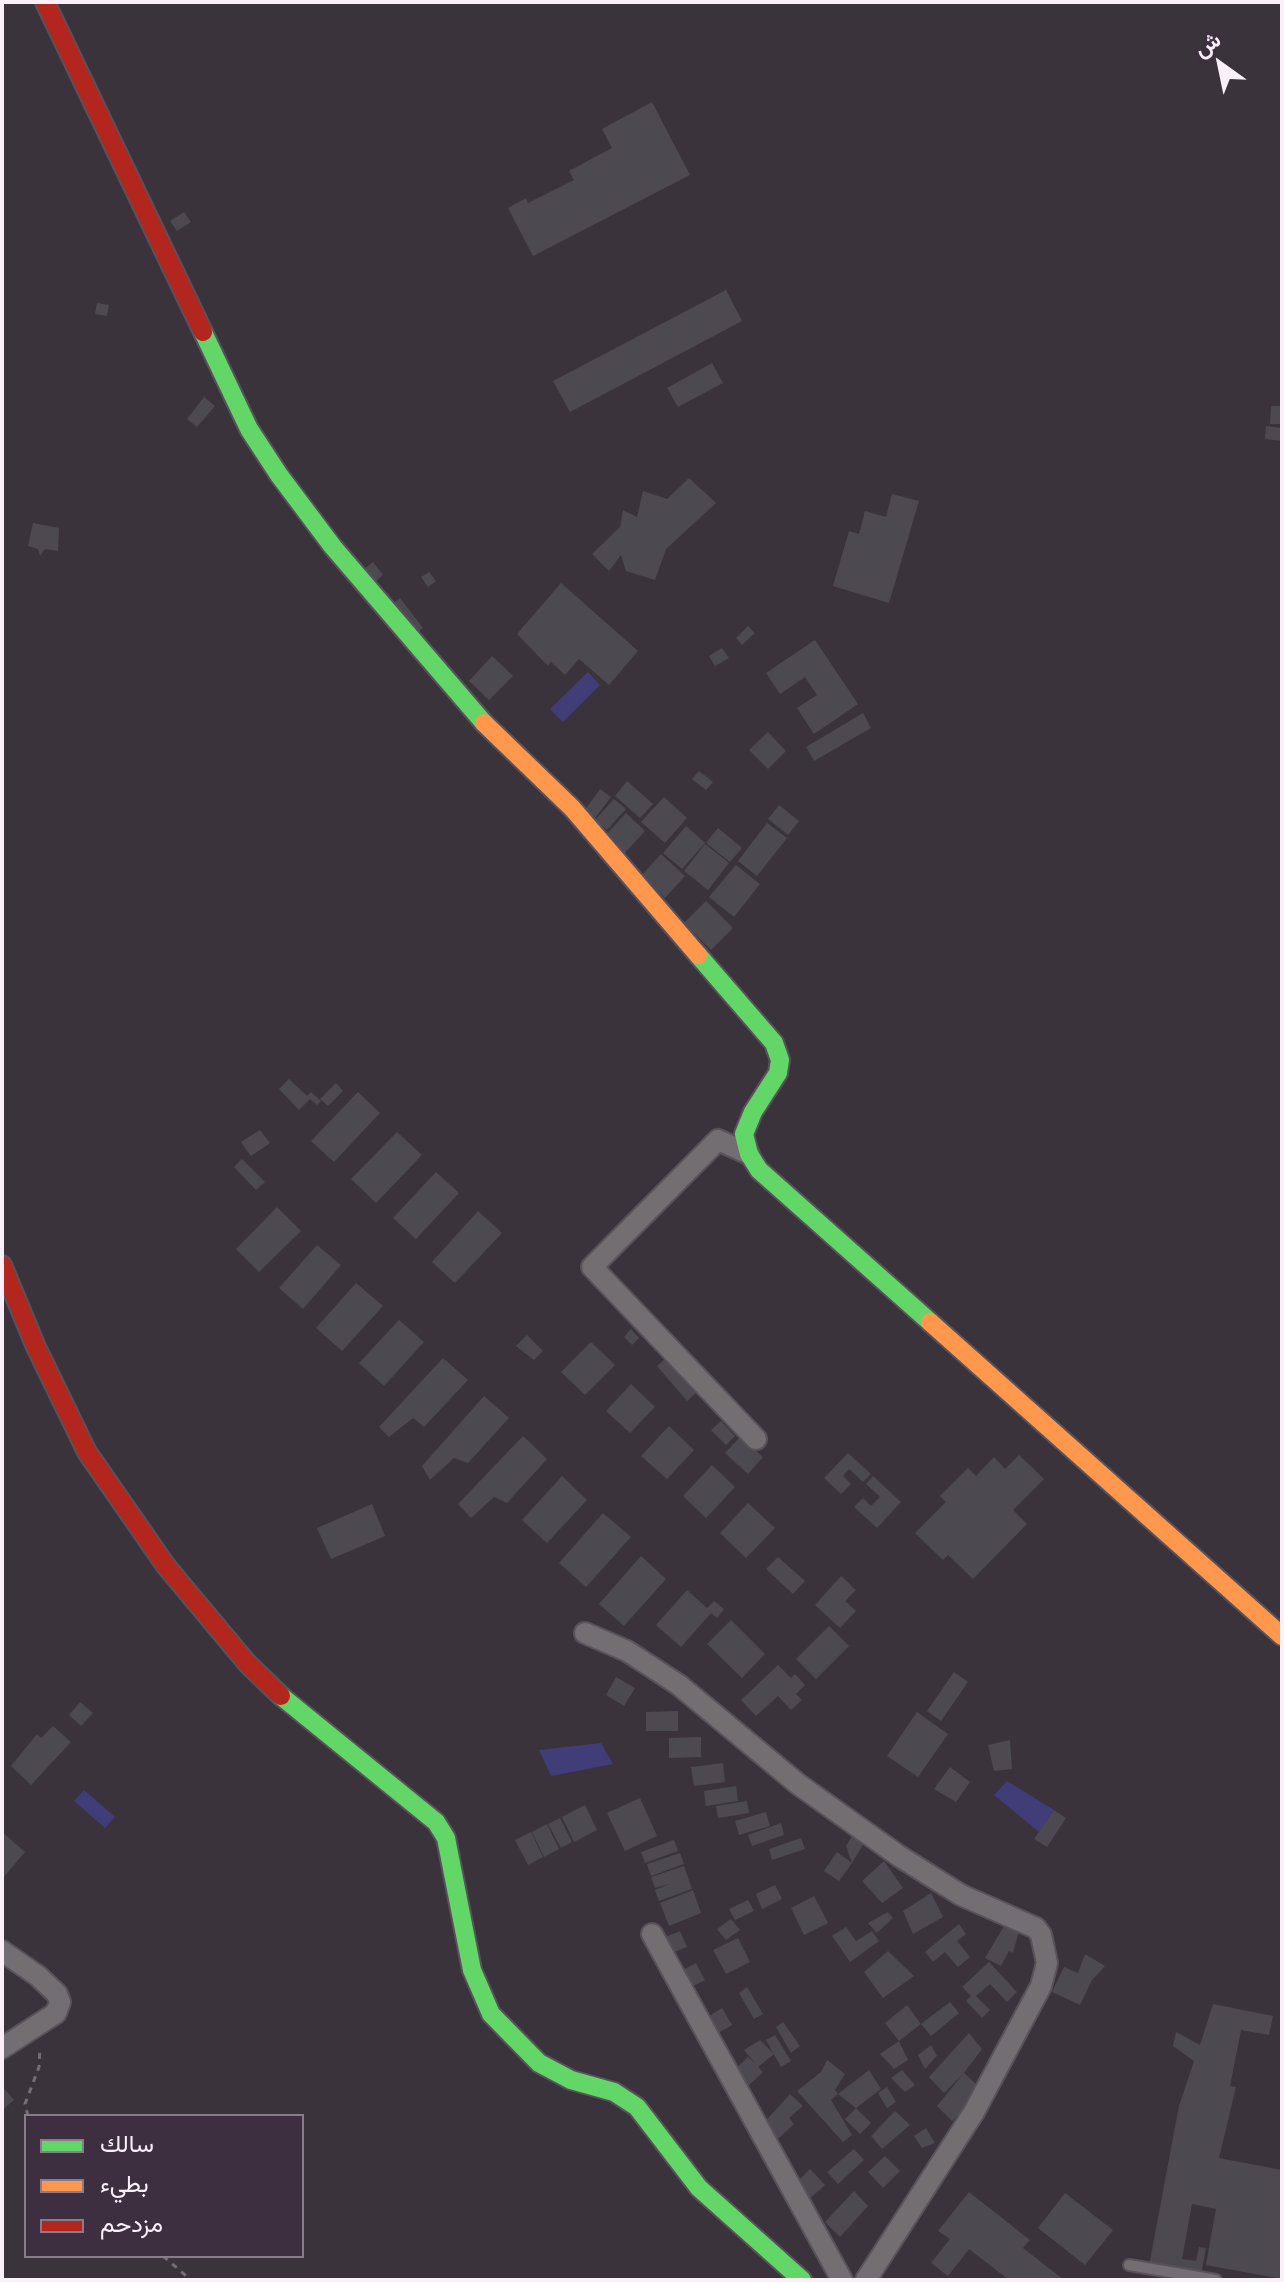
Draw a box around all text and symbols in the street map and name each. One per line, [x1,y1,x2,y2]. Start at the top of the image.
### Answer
north arrow [1180,24,1260,104]
text: ش [1189,26,1225,62]
legend [24,2114,304,2258]
text: سالك [100,2129,154,2158]
text: بطيء [100,2169,149,2198]
text: مزدحم [100,2209,163,2238]

